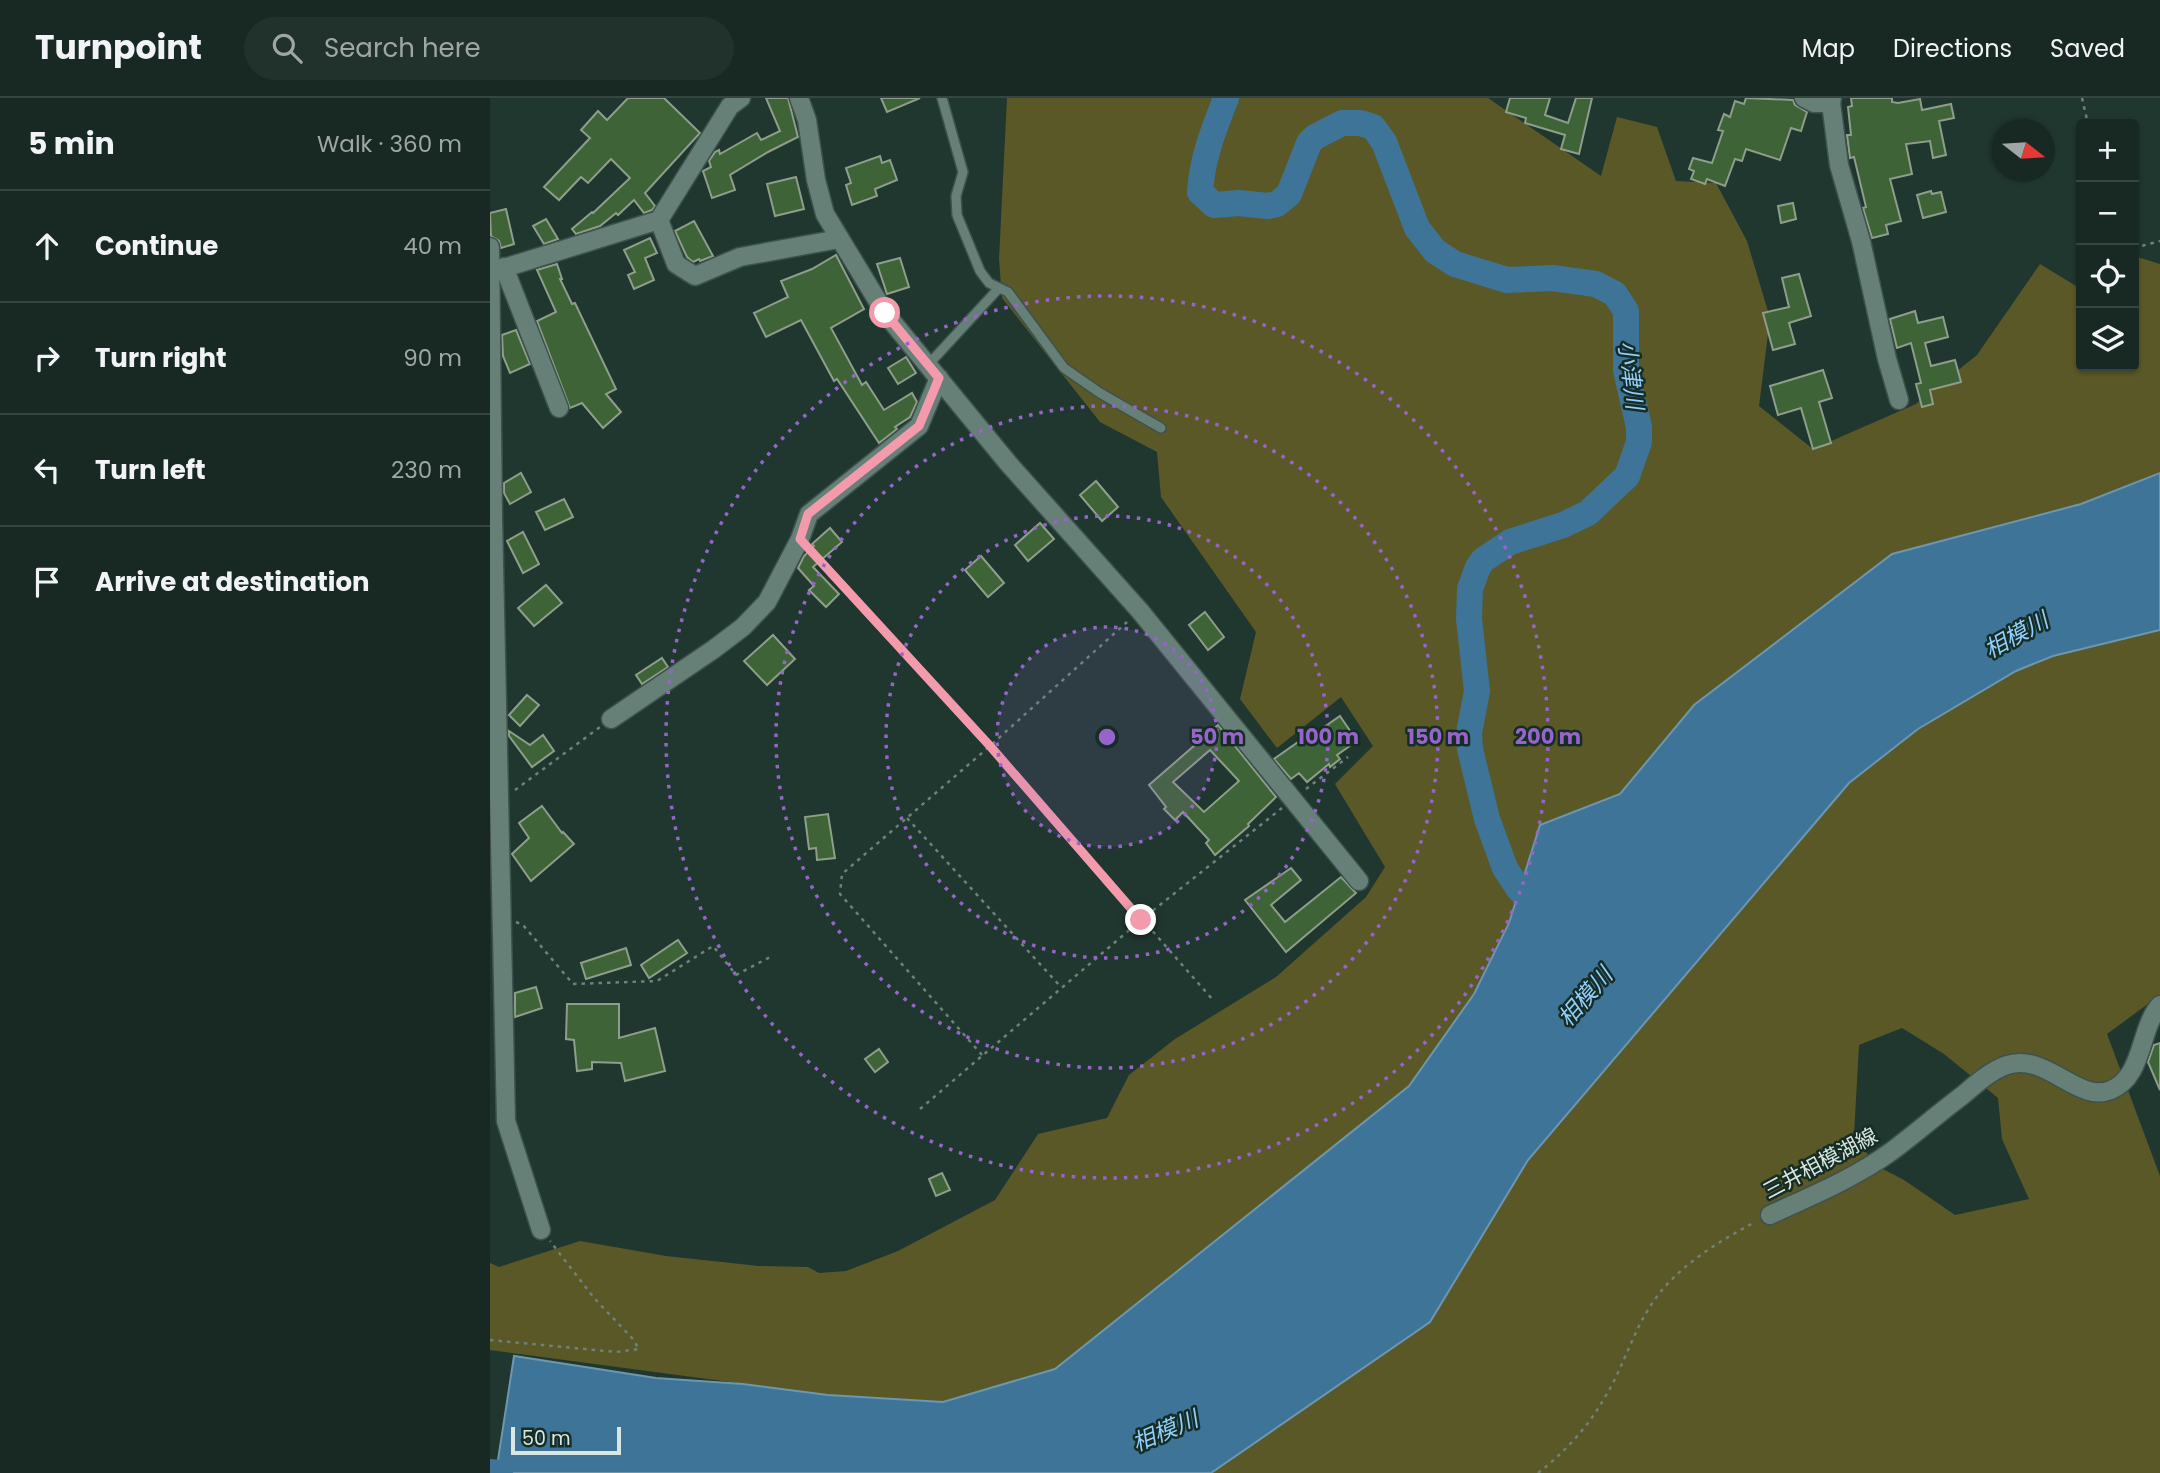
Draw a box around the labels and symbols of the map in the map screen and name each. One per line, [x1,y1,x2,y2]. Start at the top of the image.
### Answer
north arrow [1992,119,2055,182]
route start [869,297,900,328]
water label: 小津川 [1611,339,1651,414]
water label: 相模川 [1978,603,2057,666]
text: 50 m [1190,722,1244,751]
text: 100 m [1297,722,1359,751]
text: 150 m [1407,722,1469,751]
text: 200 m [1515,722,1581,751]
centre of rings [1095,725,1119,749]
route end [1125,904,1156,935]
water label: 相模川 [1550,958,1622,1034]
street label: 三井相模湖線 [1758,1121,1882,1205]
water label: 相模川 [1127,1402,1206,1459]
scale bar [511,1424,621,1456]

